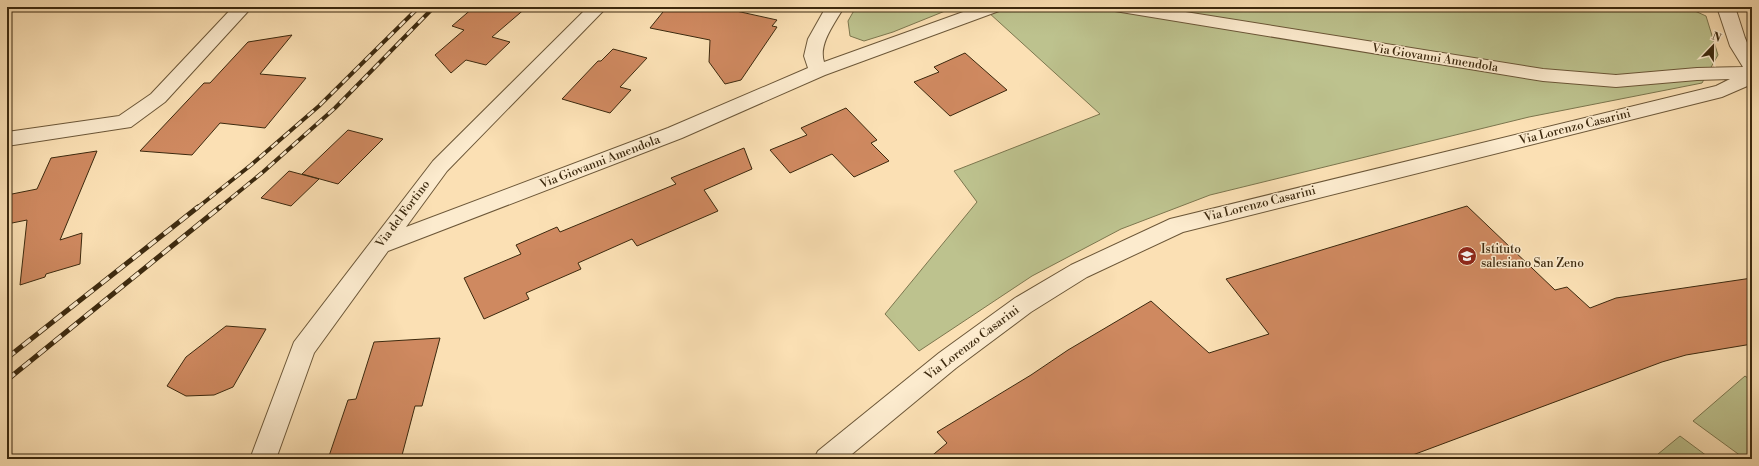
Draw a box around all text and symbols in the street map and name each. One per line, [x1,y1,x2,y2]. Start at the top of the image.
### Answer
north arrow [1693,26,1733,66]
text: N [1710,30,1723,46]
street label: Via Giovanni Amendola [1370,40,1500,76]
street label: Via Lorenzo Casarini [1517,106,1632,148]
street label: Via Giovanni Amendola [537,132,663,192]
street label: Via del Fortino [372,177,433,252]
street label: Via Lorenzo Casarini [1202,183,1317,225]
place label: Istituto salesiano San Zeno [1481,242,1584,271]
school or university icon: Istituto salesiano San Zeno [1456,245,1478,267]
street label: Via Lorenzo Casarini [921,303,1022,384]

